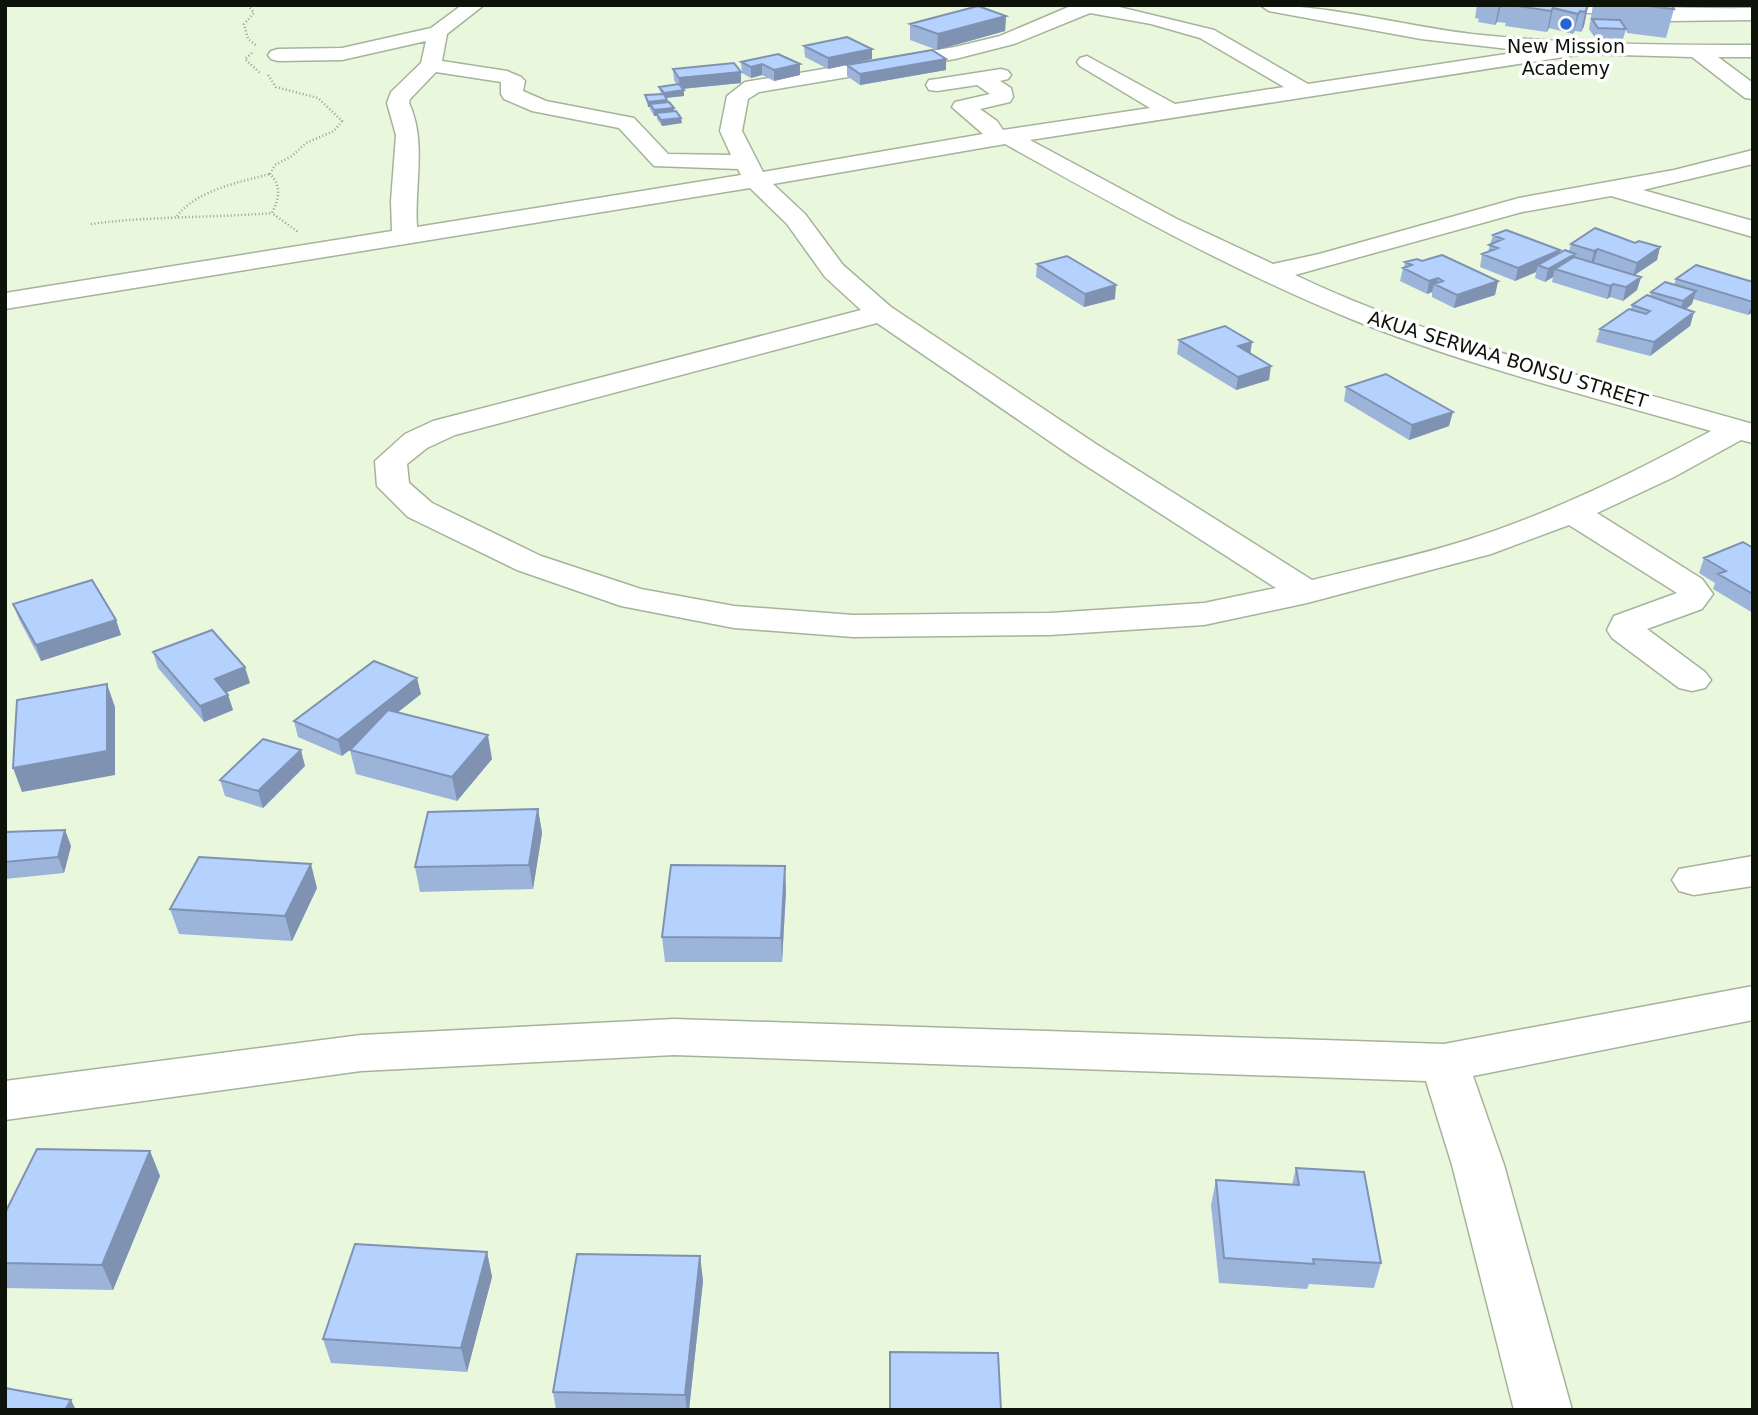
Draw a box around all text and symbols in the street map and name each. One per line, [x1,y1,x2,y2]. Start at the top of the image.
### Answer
marker: New Mission Academy [1558,16,1574,32]
place label: New Mission Academy [1507,35,1625,79]
street label: AKUA SERWAA BONSU STREET [1366,306,1651,412]

